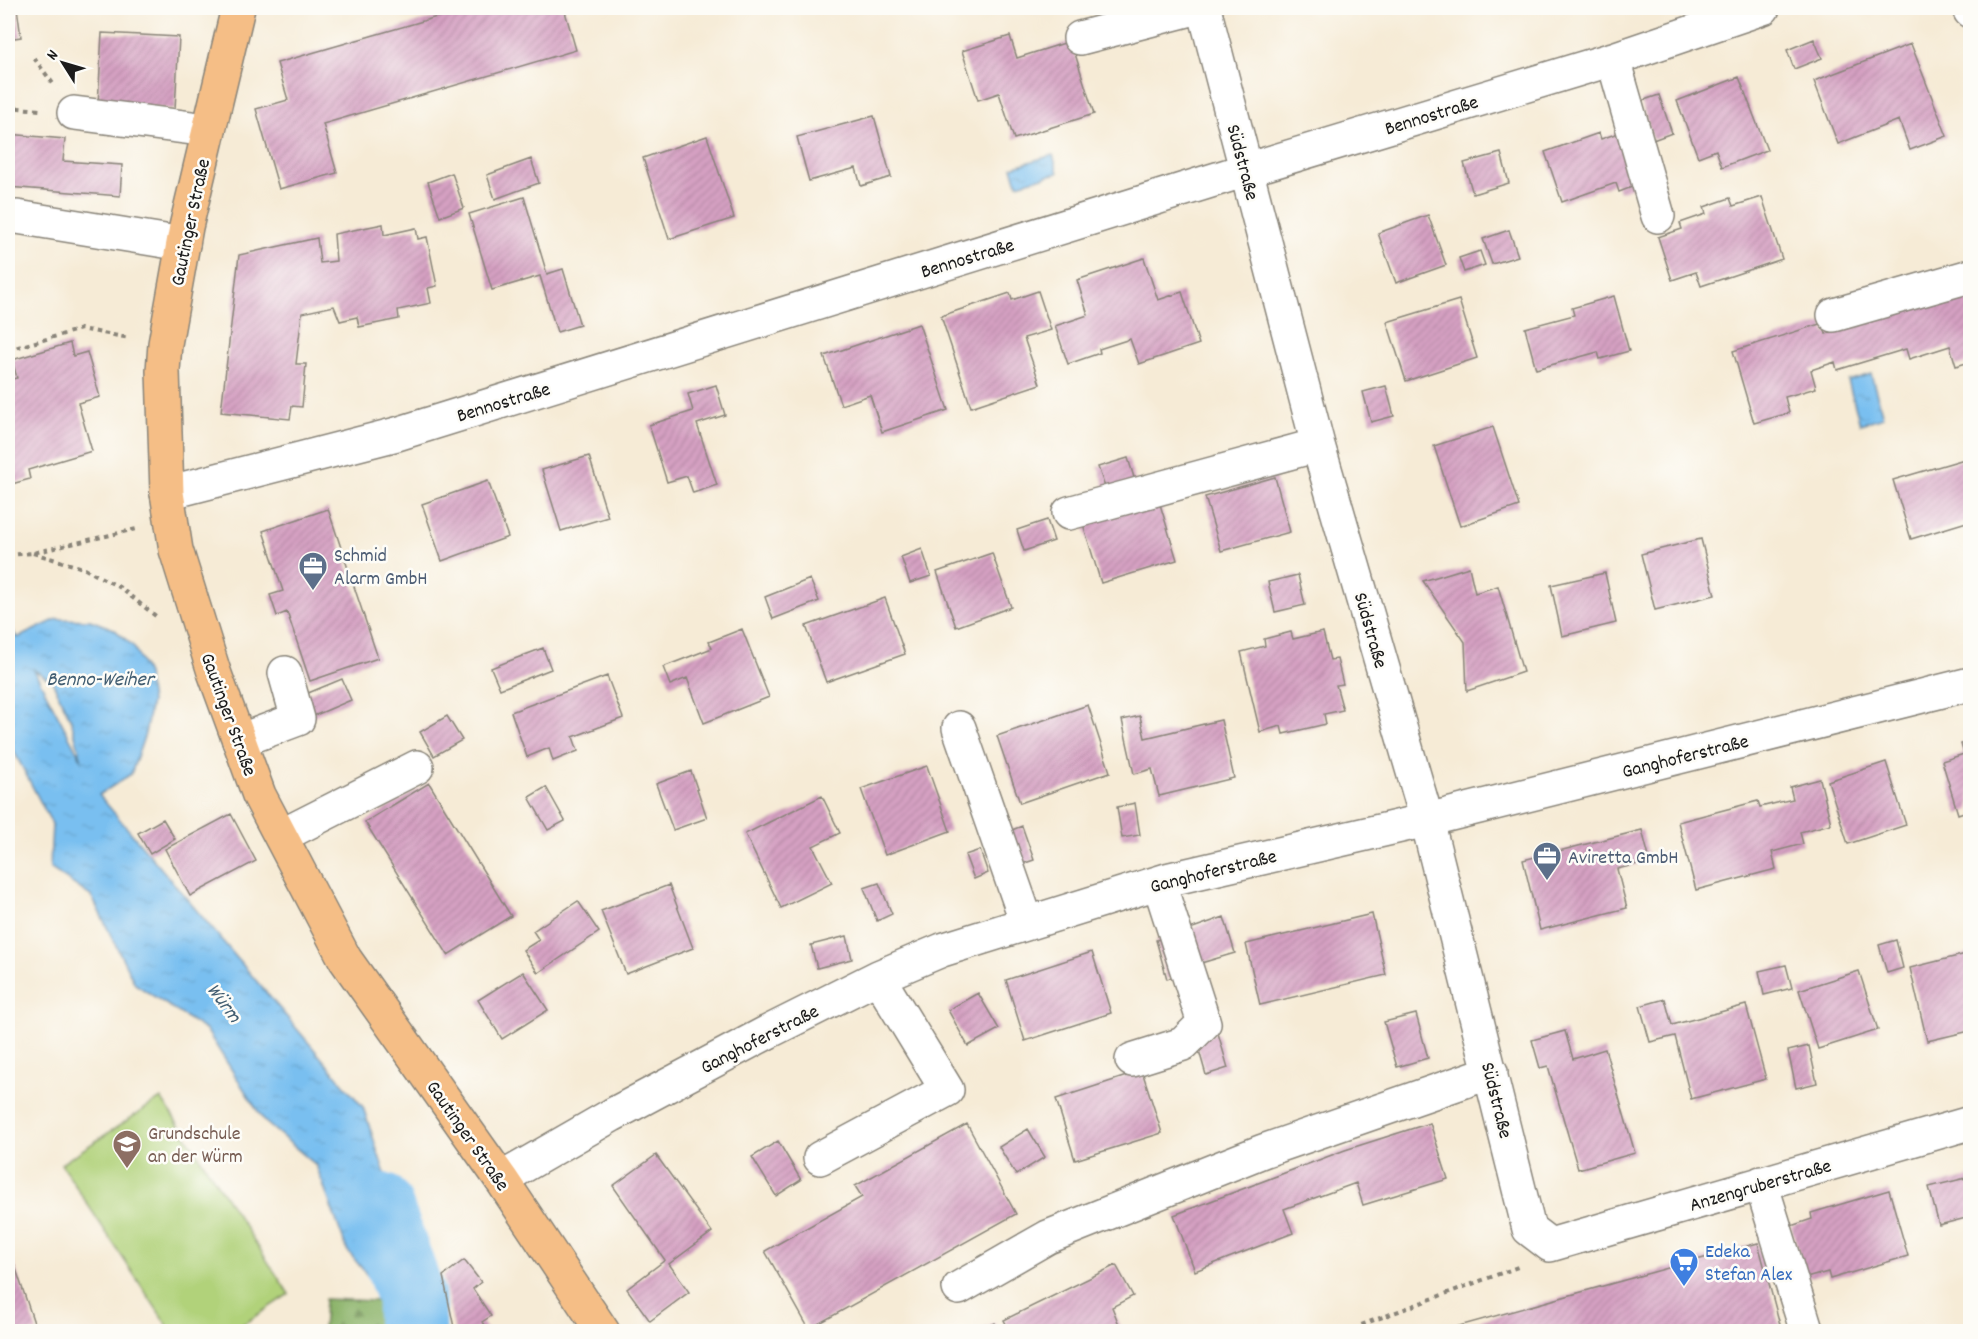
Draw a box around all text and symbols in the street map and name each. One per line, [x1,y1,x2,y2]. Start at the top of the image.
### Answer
north arrow [33,33,93,93]
text: N [41,45,65,66]
street label: Bennostraße [1382,89,1482,144]
street label: Südstraße [1218,122,1265,204]
street label: Gautinger Straße [165,156,219,289]
street label: Bennostraße [918,232,1018,287]
street label: Bennostraße [454,376,554,431]
place label: Schmid Alarm GmbH [334,543,428,594]
office icon: Schmid Alarm GmbH [297,550,329,592]
street label: Südstraße [1345,590,1393,672]
street label: Gautinger Straße [192,650,263,781]
water label: Benno-Weiher [47,666,156,696]
street label: Ganghoferstraße [1619,729,1752,787]
office icon: Aviretta GmbH [1531,840,1563,882]
street label: Ganghoferstraße [1147,844,1280,902]
place label: Aviretta GmbH [1568,845,1679,873]
water label: Würm [198,977,248,1031]
street label: Ganghoferstraße [696,999,825,1083]
street label: Südstraße [1472,1060,1518,1142]
street label: Gautinger Straße [418,1076,515,1198]
place label: Grundschule an der Würm [148,1121,243,1172]
school or university icon: Grundschule an der Würm [111,1128,143,1170]
street label: Anzengruberstraße [1687,1153,1835,1221]
place label: Edeka Stefan Alex [1705,1239,1793,1290]
supermarket icon: Edeka Stefan Alex [1668,1246,1700,1288]

